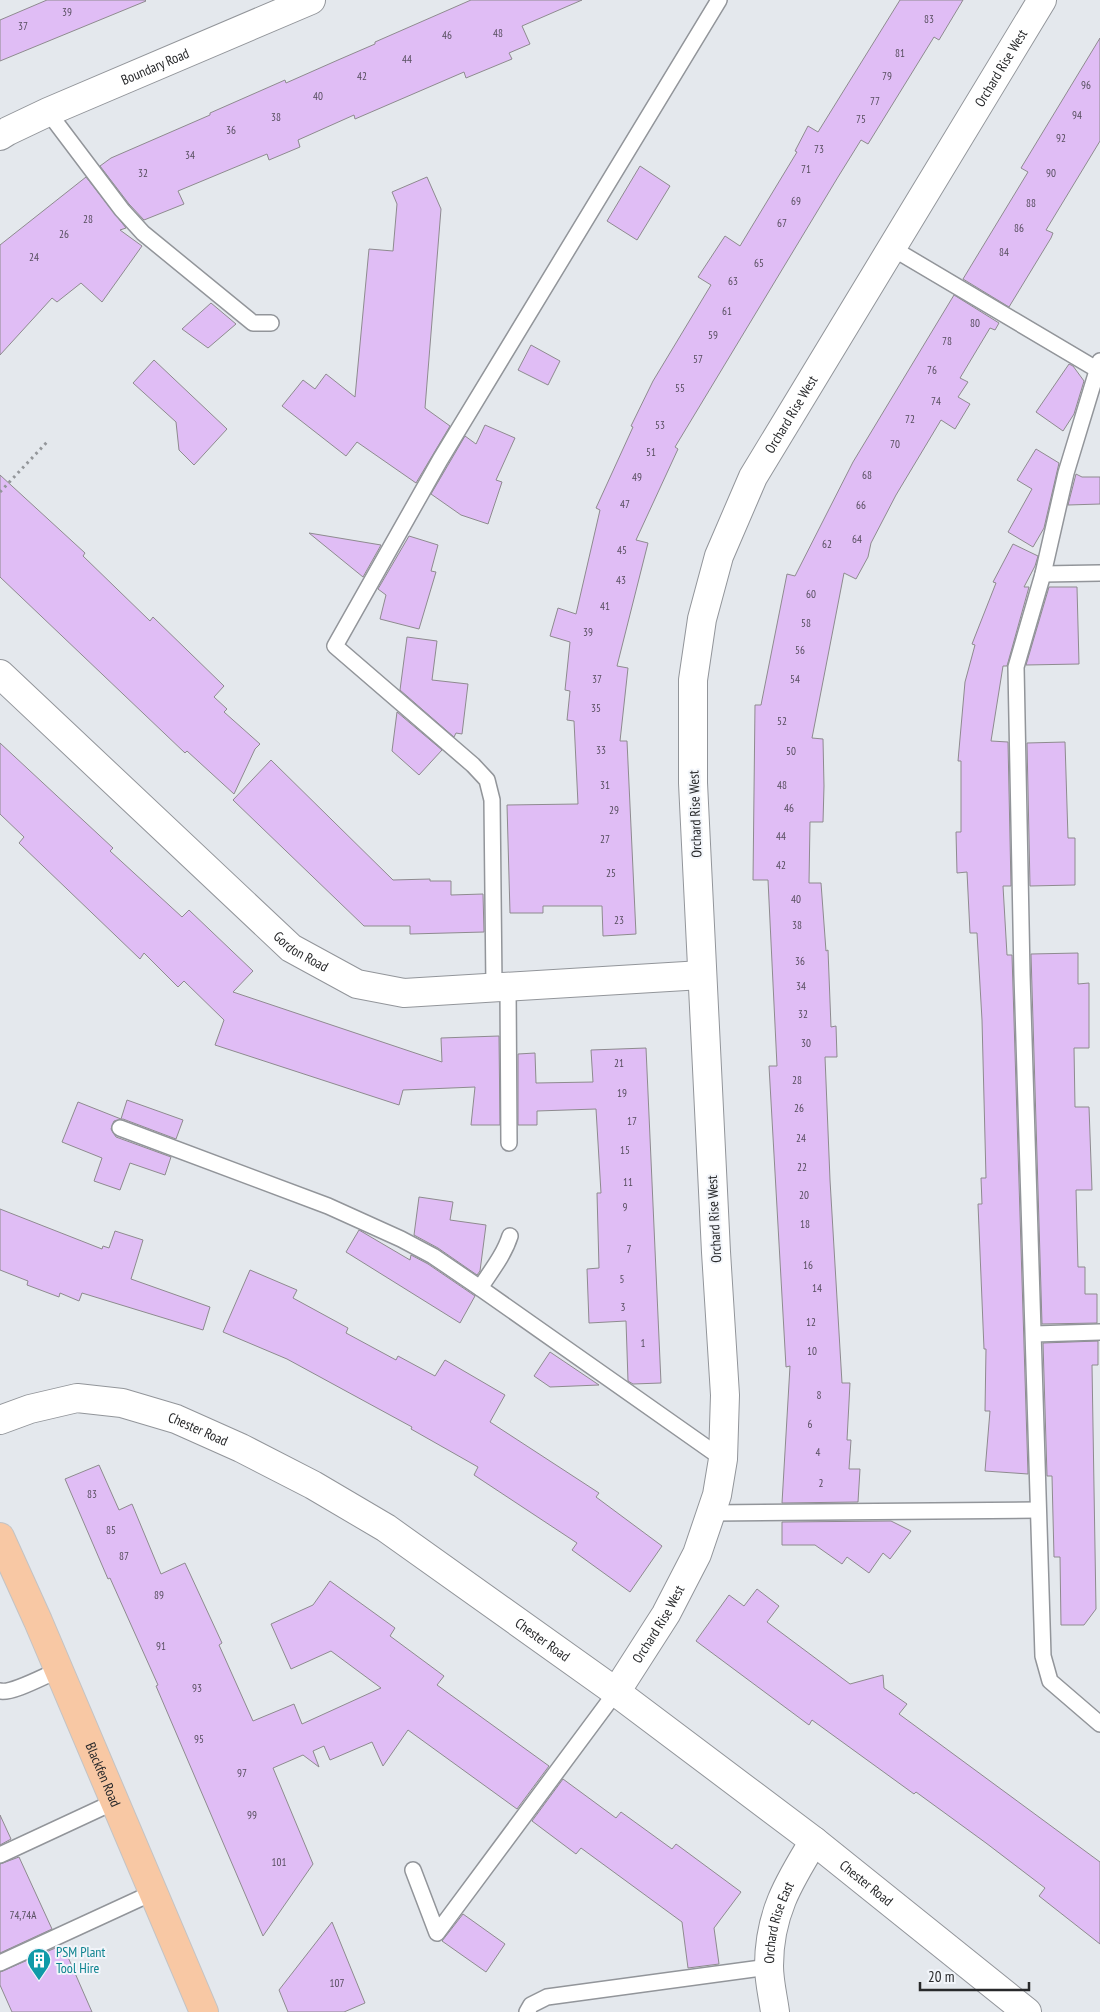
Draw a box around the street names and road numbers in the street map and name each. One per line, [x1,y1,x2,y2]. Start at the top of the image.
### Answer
street label: Orchard Rise West [970,26,1031,110]
street label: Boundary Road [118,44,192,89]
street label: Orchard Rise West [761,372,821,456]
street label: Orchard Rise West [684,770,706,858]
street label: Gordon Road [270,927,332,976]
street label: Orchard Rise West [703,1175,725,1263]
street label: Chester Road [166,1408,231,1450]
street label: Orchard Rise West [628,1582,688,1666]
street label: Chester Road [512,1614,574,1665]
street label: Blackfen Road [82,1740,125,1809]
street label: Chester Road [836,1856,897,1910]
street label: Orchard Rise East [760,1878,798,1964]

